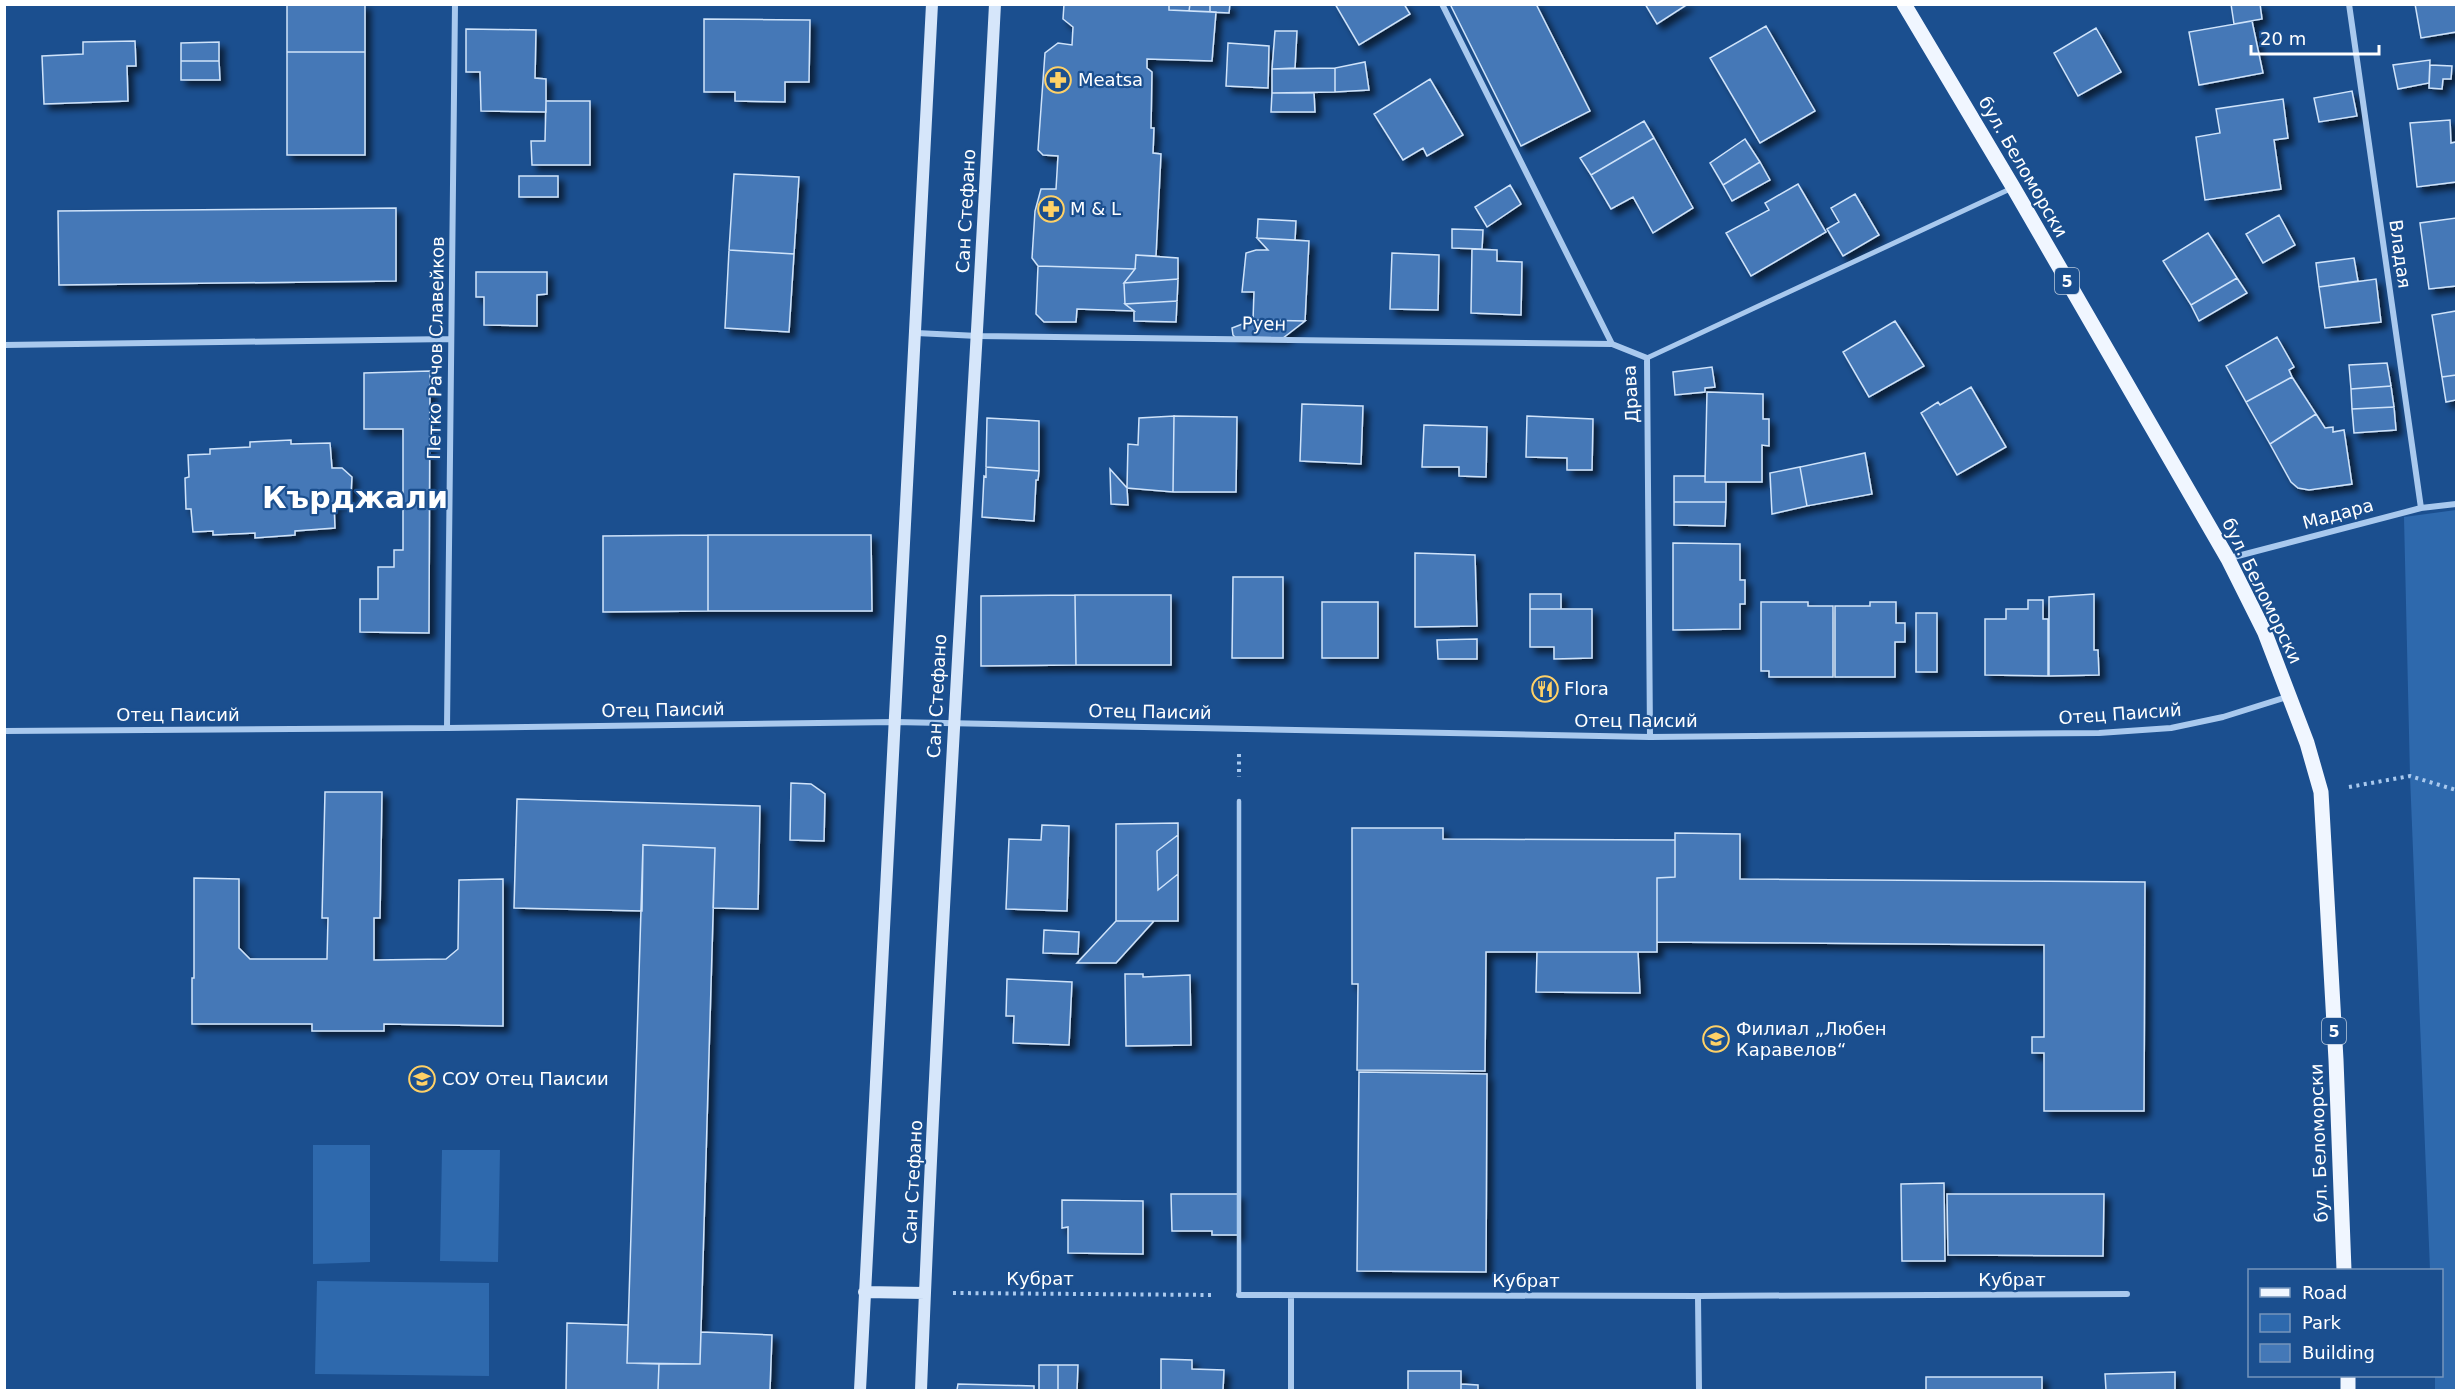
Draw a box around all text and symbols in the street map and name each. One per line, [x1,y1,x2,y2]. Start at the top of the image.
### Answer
scale bar [2251,18,2378,56]
text: 20 m [2260,28,2306,49]
pharmacy icon: Meatsa [1043,65,1073,95]
place label: Meatsa [1078,69,1143,90]
street label: бул. Беломорски [1975,93,2072,241]
street label: Сан Стефано [952,148,979,274]
pharmacy icon: M & L [1036,194,1066,224]
place label: M & L [1070,198,1121,219]
street label: Владая [2385,218,2416,290]
street label: Петко Рачов Славейков [423,236,448,460]
road number: 5 [2055,268,2079,294]
street label: Руен [1242,313,1286,334]
street label: Драва [1618,364,1643,424]
district label: Кърджали [262,480,448,515]
street label: Мадара [2300,494,2376,533]
street label: бул. Беломорски [2218,515,2307,667]
street label: Сан Стефано [923,633,950,759]
restaurant icon: Flora [1530,674,1560,704]
place label: Flora [1564,678,1609,699]
street label: Отец Паисий [601,698,725,721]
street label: Отец Паисий [2058,699,2182,728]
street label: Отец Паисий [1088,700,1212,723]
street label: Отец Паисий [116,704,240,725]
street label: Отец Паисий [1574,710,1698,731]
place label: Филиал „Любен Каравелов“ [1736,1018,1887,1060]
road number: 5 [2322,1018,2346,1044]
school or university icon: Филиал „Любен Каравелов“ [1701,1024,1731,1054]
street label: бул. Беломорски [2305,1063,2332,1223]
school or university icon: СОУ Отец Паисии [407,1064,437,1094]
place label: СОУ Отец Паисии [442,1068,609,1089]
street label: Сан Стефано [899,1119,926,1245]
street label: Кубрат [1006,1268,1074,1289]
street label: Кубрат [1978,1269,2046,1290]
legend [2248,1269,2443,1377]
street label: Кубрат [1492,1270,1560,1291]
text: Road [2302,1282,2347,1303]
text: Park [2302,1312,2341,1333]
text: Building [2302,1342,2375,1363]

